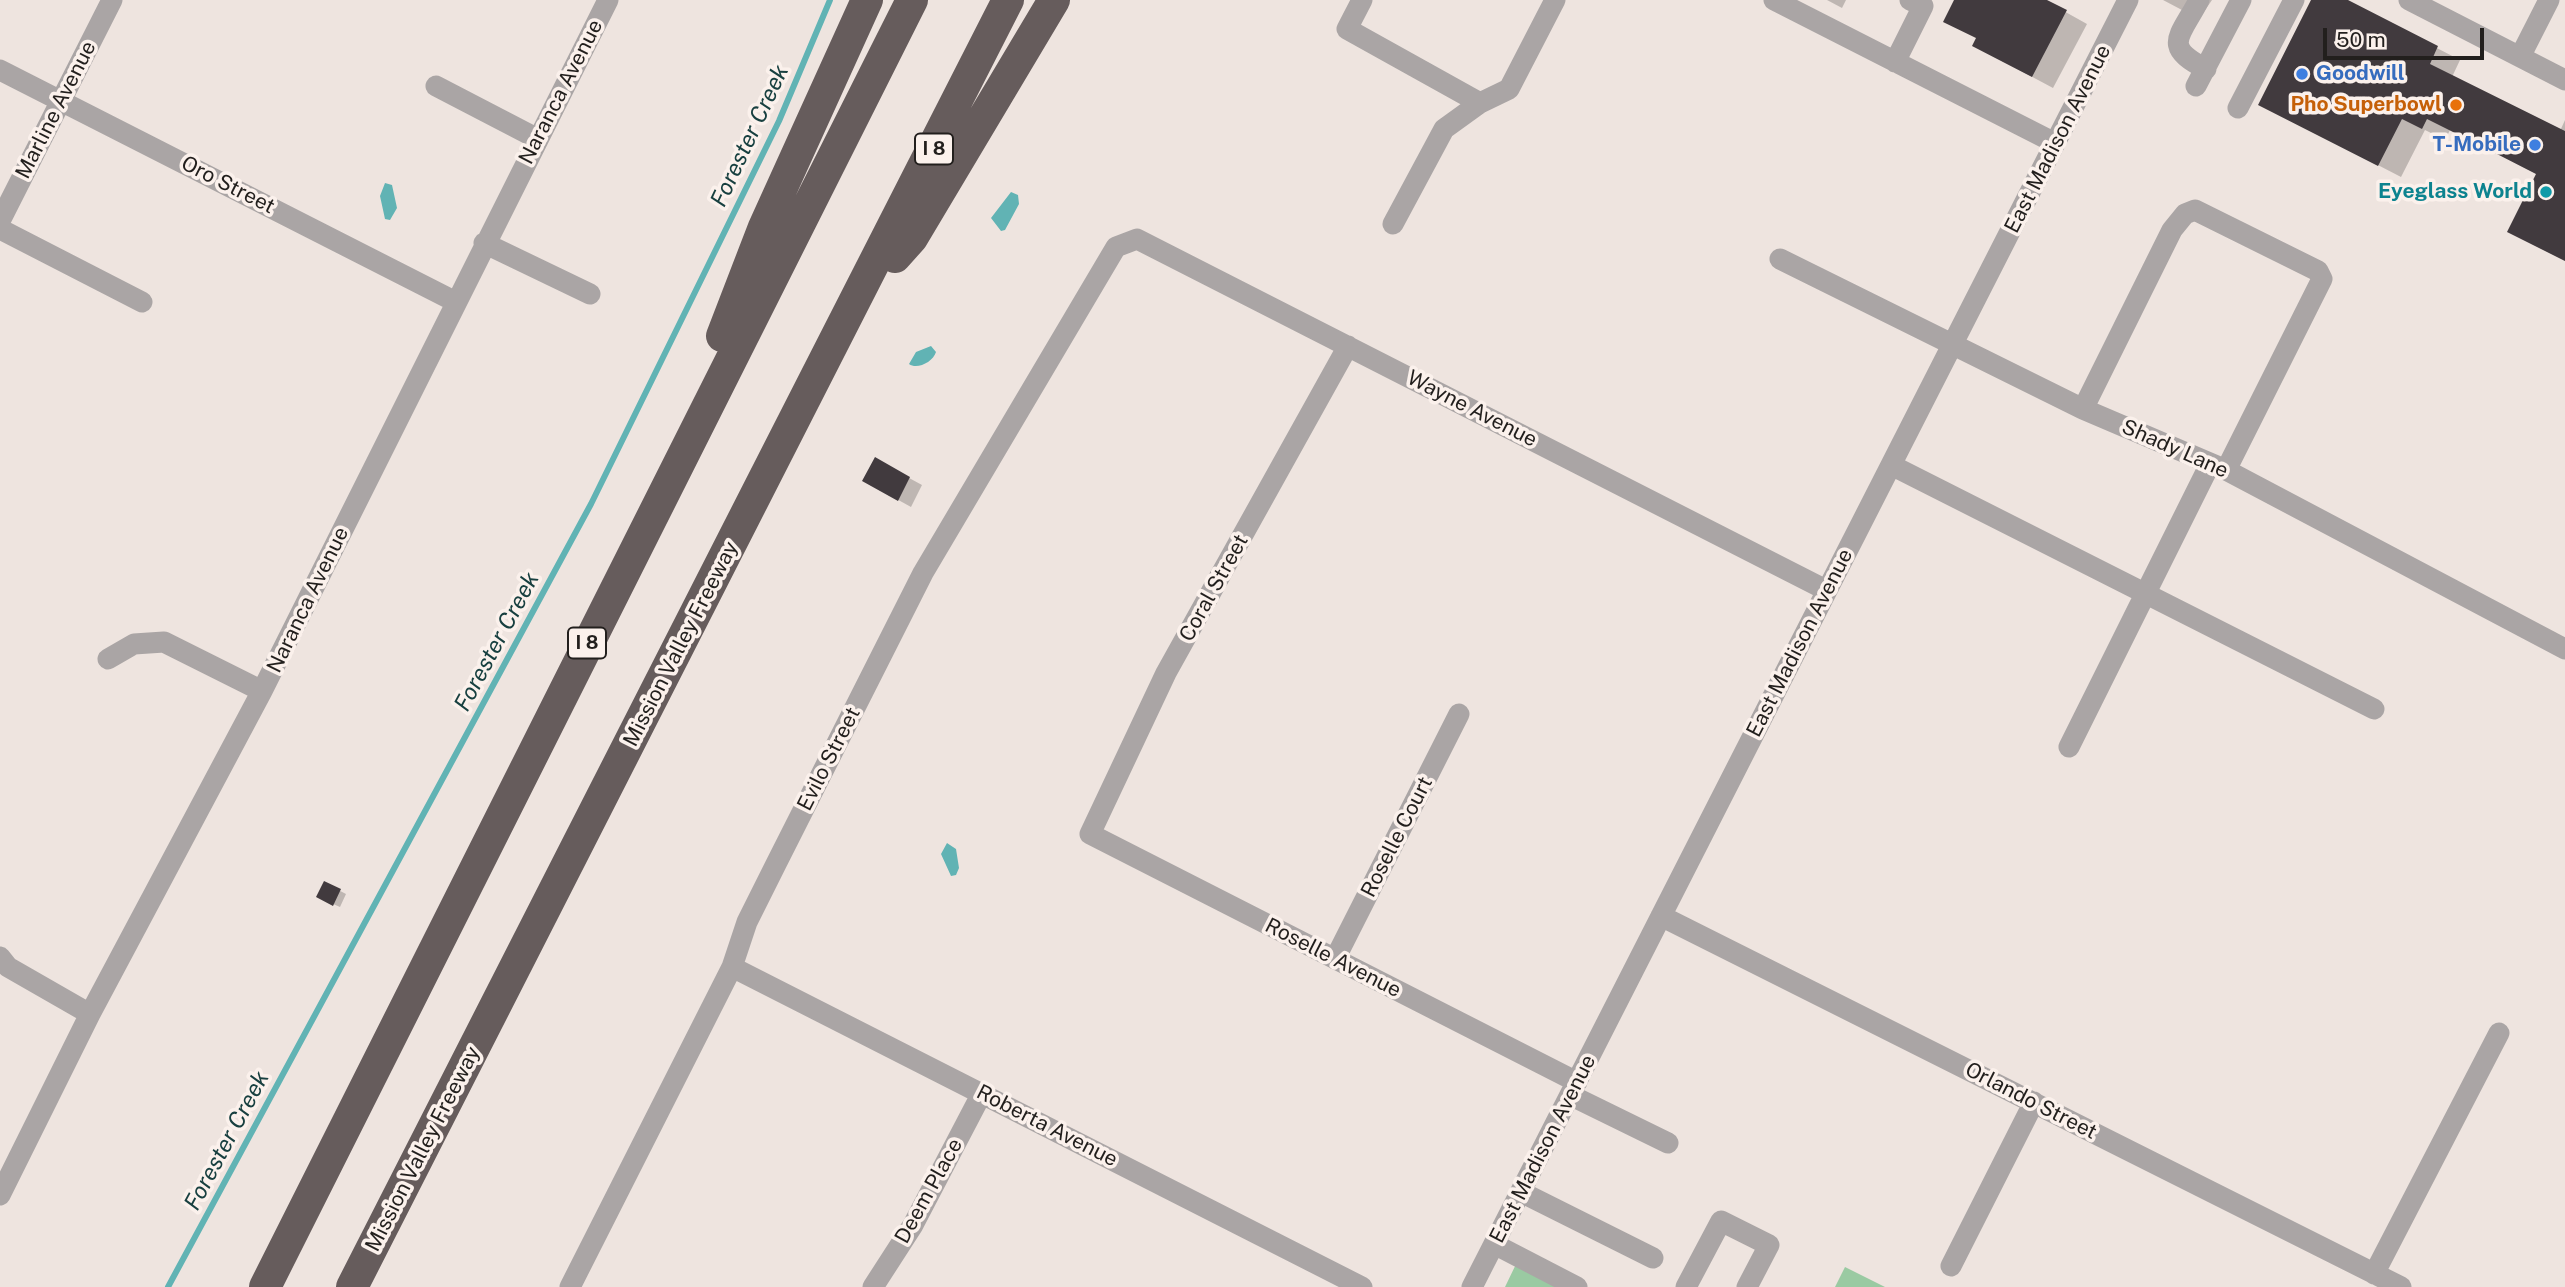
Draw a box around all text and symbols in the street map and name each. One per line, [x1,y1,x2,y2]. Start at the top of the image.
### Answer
scale bar [2327,14,2488,58]
street label: Naranca Avenue [514,15,608,169]
text: 50 m [2336,27,2386,52]
street label: Marline Avenue [10,37,102,183]
street label: East Madison Avenue [2000,41,2116,237]
water label: Forester Creek [705,61,795,211]
place label: Goodwill [2316,61,2405,87]
marker: Goodwill [2294,66,2310,82]
place label: Pho Superbowl [2290,92,2442,118]
marker: Pho Superbowl [2448,97,2464,113]
place label: T-Mobile [2433,132,2521,158]
road number: I 8 [915,134,953,164]
marker: T-Mobile [2527,137,2543,153]
street label: Oro Street [177,151,279,219]
place label: Eyeglass World [2378,179,2532,205]
marker: Eyeglass World [2538,184,2554,200]
street label: Wayne Avenue [1403,365,1541,453]
street label: Shady Lane [2118,414,2232,484]
street label: Naranca Avenue [262,523,354,677]
street label: Coral Street [1174,530,1254,646]
street label: Mission Valley Freeway [618,537,744,751]
street label: East Madison Avenue [1742,545,1858,741]
water label: Forester Creek [449,568,545,716]
road number: I 8 [568,628,606,658]
street label: Evilo Street [792,703,866,815]
street label: Roselle Court [1356,773,1438,901]
street label: Roselle Avenue [1261,913,1405,1003]
street label: Mission Valley Freeway [360,1042,486,1256]
street label: East Madison Avenue [1485,1051,1601,1247]
street label: Orlando Street [1961,1057,2101,1145]
water label: Forester Creek [179,1067,275,1215]
street label: Roberta Avenue [972,1080,1122,1172]
street label: Deem Place [890,1134,968,1248]

